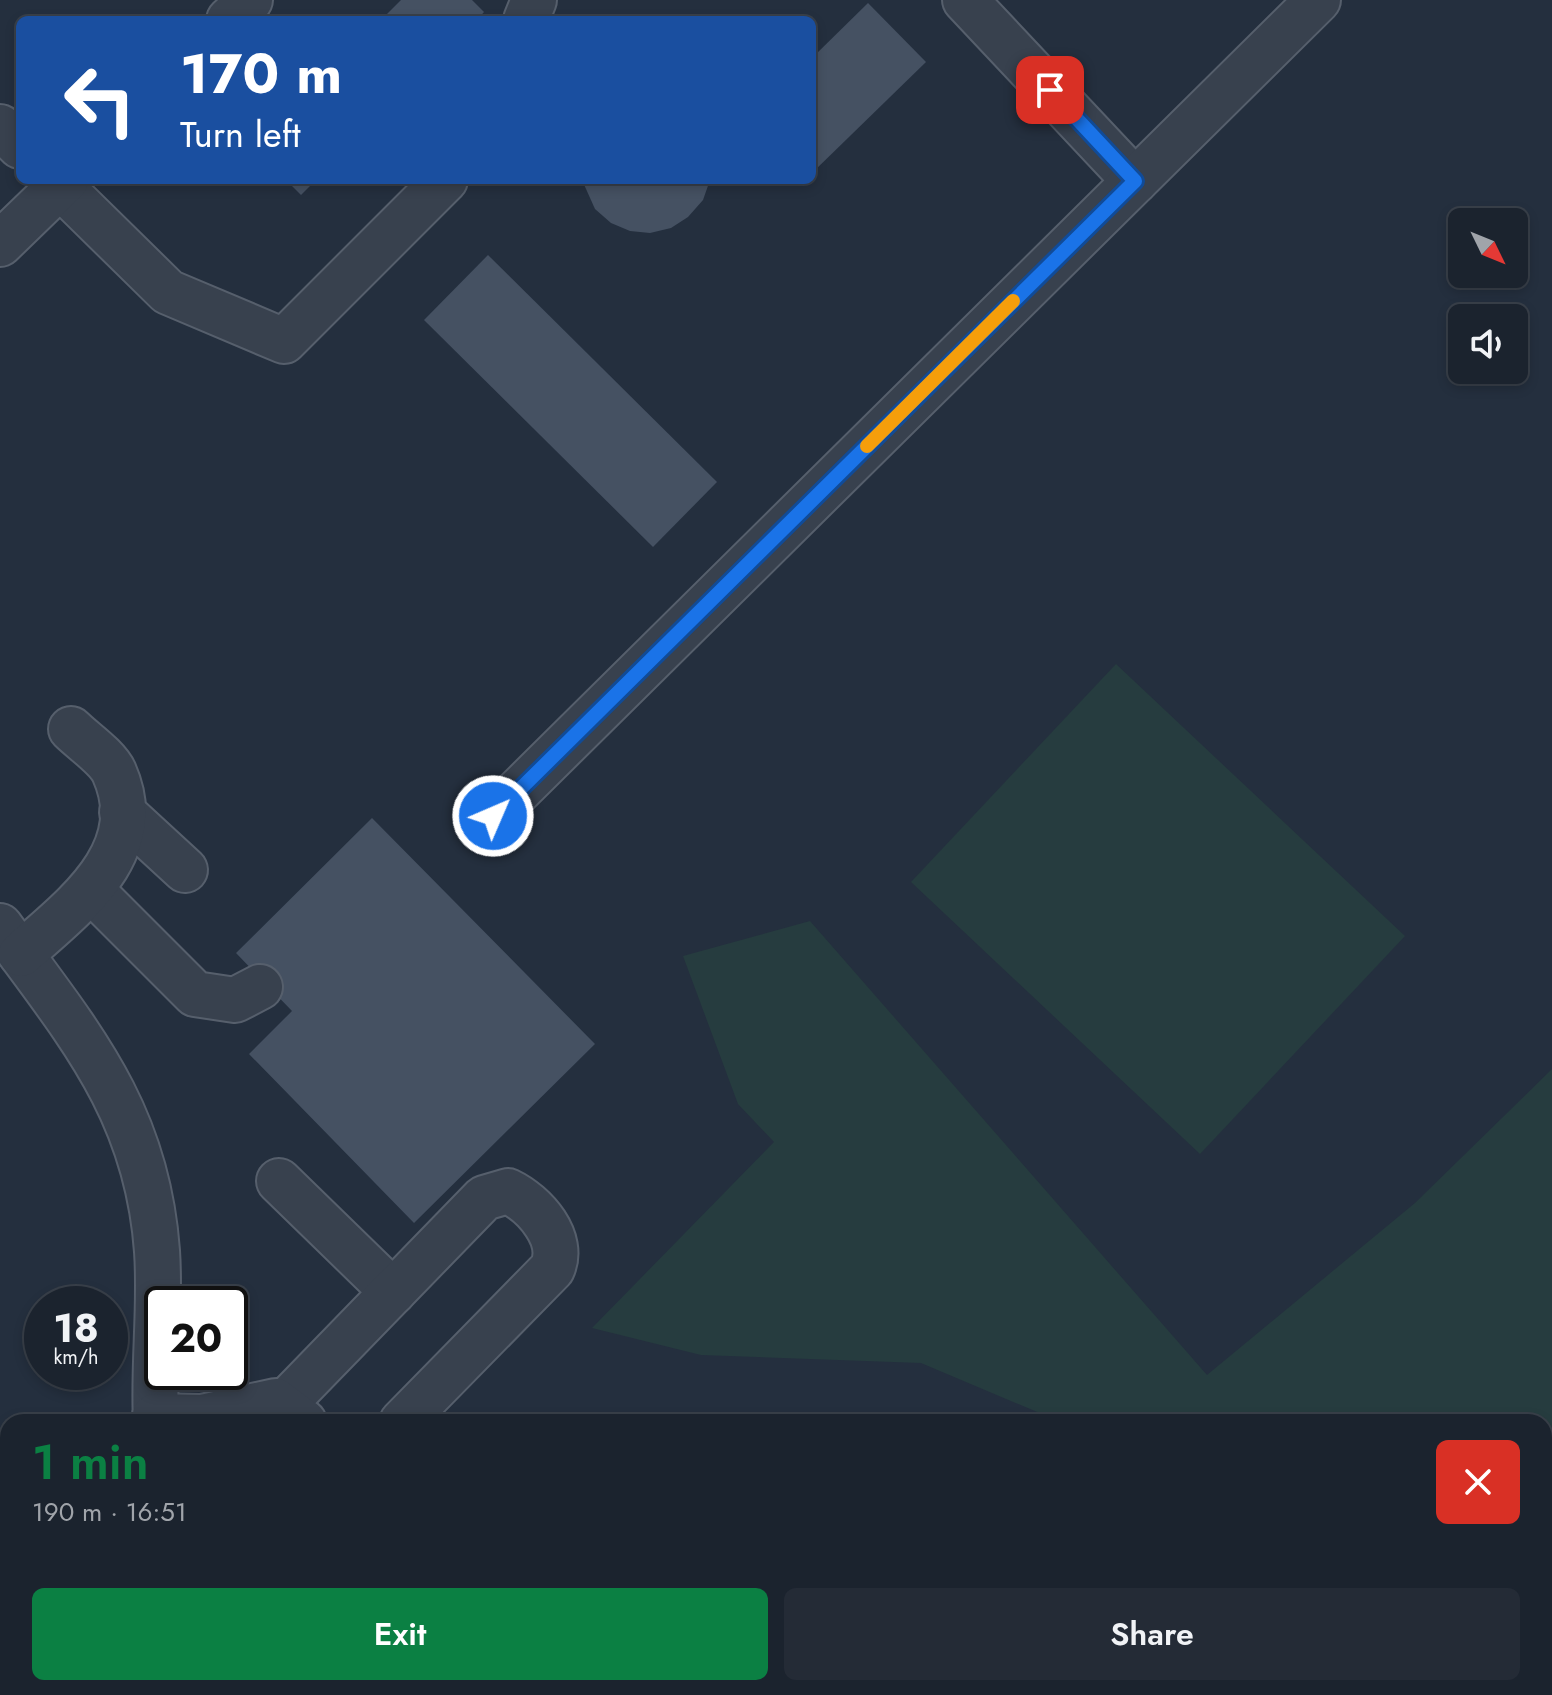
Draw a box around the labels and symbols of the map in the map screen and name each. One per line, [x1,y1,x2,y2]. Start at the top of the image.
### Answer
pin [1016,56,1084,124]
north arrow [1448,208,1528,288]
position arrow [451,774,535,858]
speed limit sign: 20 [144,1286,248,1390]

